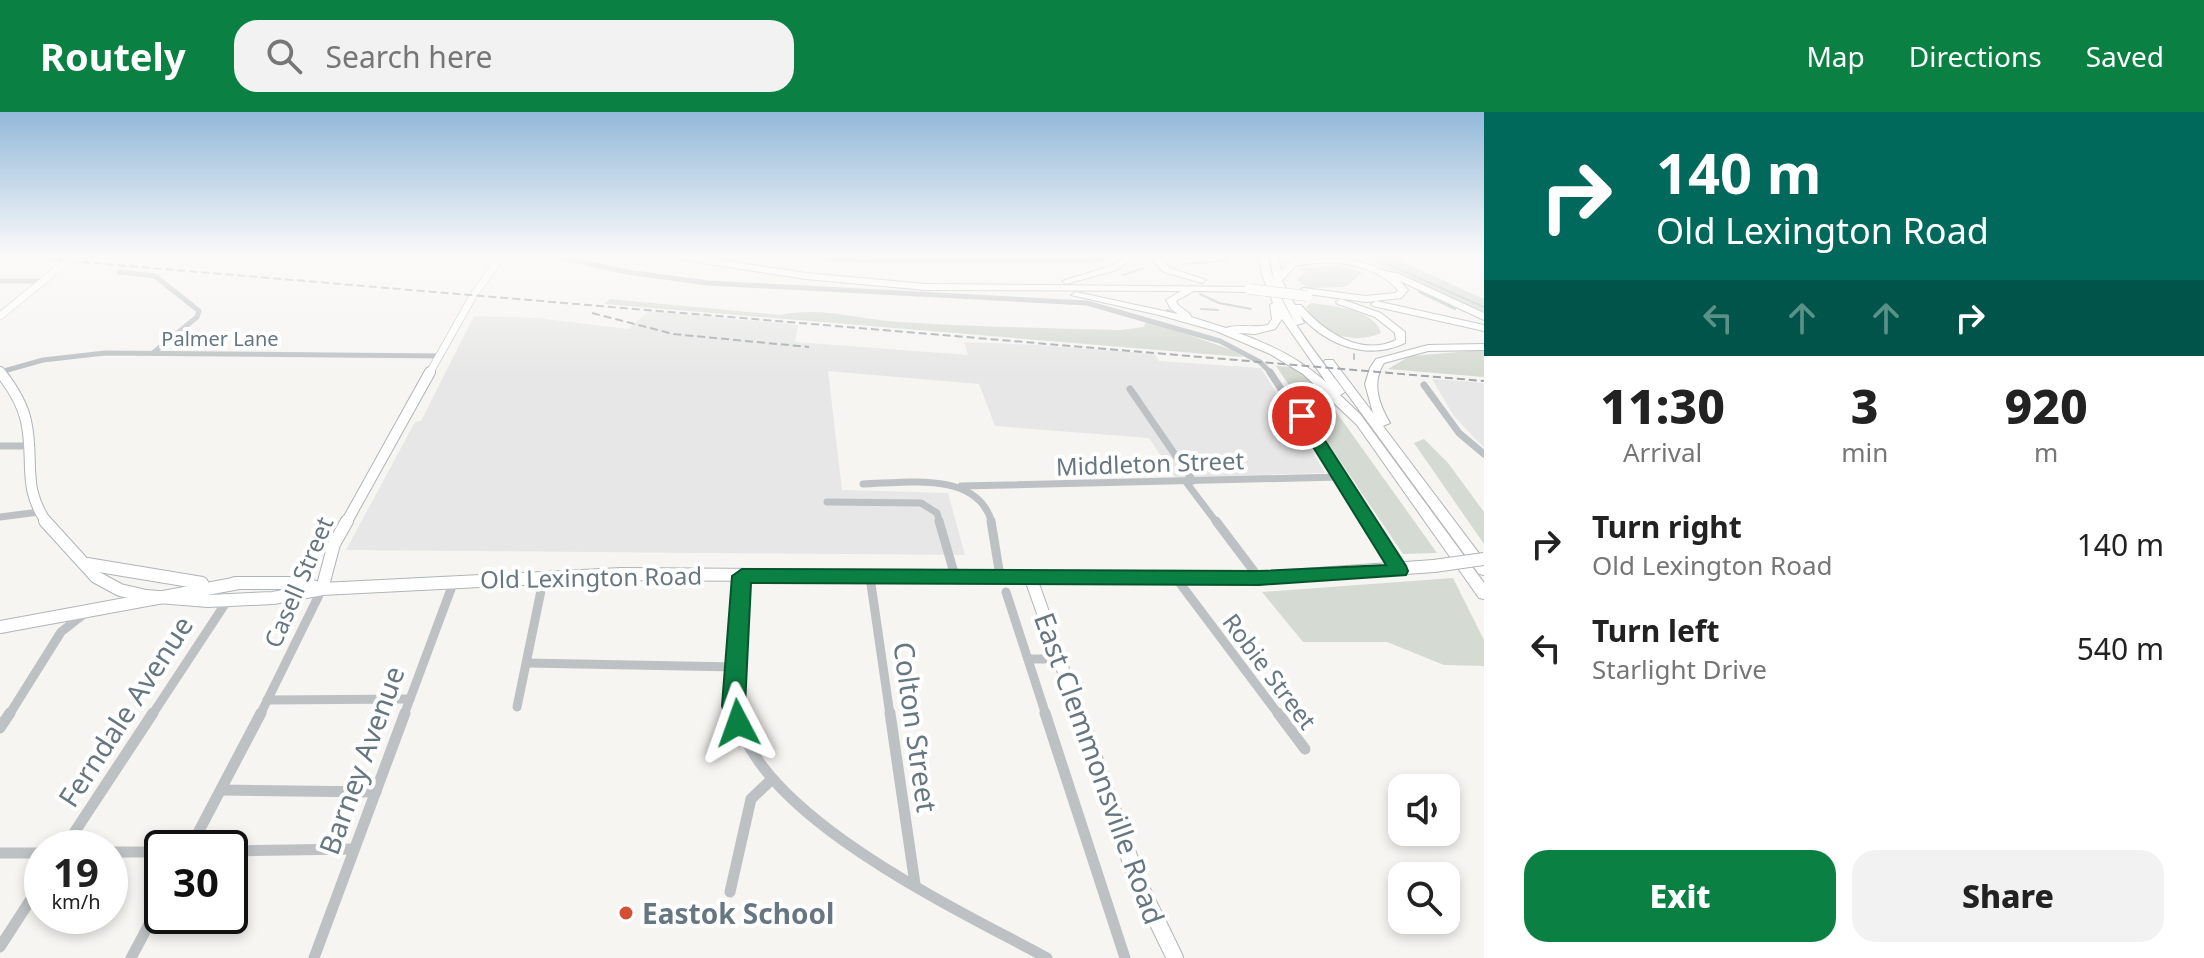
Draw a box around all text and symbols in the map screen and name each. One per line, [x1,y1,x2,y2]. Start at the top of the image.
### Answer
search box [234,20,794,92]
text: Routely [40,30,186,82]
icon: search [262,34,306,78]
text: Search here [326,36,493,77]
text: Map [1806,37,1865,75]
text: Directions [1909,37,2042,75]
text: Saved [2086,37,2164,75]
text: 140 m [1656,134,1821,210]
icon: right [1524,144,1628,248]
text: Old Lexington Road [1656,206,1989,255]
icon: left [1696,296,1740,340]
icon: ahead [1780,296,1824,340]
icon: ahead [1864,296,1908,340]
icon: right [1948,296,1992,340]
street label: Palmer Lane [161,325,279,352]
text: 11:30 [1600,373,1725,438]
text: 3 [1851,373,1879,438]
text: 920 [2005,373,2088,438]
pin [1268,382,1336,450]
icon: arrive [1280,394,1324,438]
text: Arrival [1623,434,1702,470]
text: min [1841,434,1888,470]
text: m [2034,434,2058,470]
street label: Middleton Street [1055,443,1245,483]
text: Turn right [1592,506,1742,547]
street label: Casell Street [256,511,341,653]
icon: right [1524,522,1568,566]
text: 140 m [2077,524,2164,565]
text: Old Lexington Road [1592,547,1832,583]
street label: Old Lexington Road [480,559,702,595]
street label: Robie Street [1216,606,1325,736]
street label: East Clemmonsville Road [1026,607,1174,929]
street label: Ferndale Avenue [49,608,201,814]
text: Turn left [1592,610,1720,651]
icon: left [1524,626,1568,670]
text: 540 m [2077,628,2164,669]
street label: Colton Street [885,639,947,815]
text: Starlight Drive [1592,651,1767,687]
street label: Barney Avenue [309,661,413,859]
position arrow [696,681,780,765]
map controls [1388,774,1460,934]
button: sound [1388,774,1460,846]
speed limit sign: 30 [144,830,248,934]
text: 19 [53,844,99,899]
button: Exit [1524,850,1836,942]
button: Share [1852,850,2164,942]
button: search [1388,862,1460,934]
text: km/h [51,888,101,915]
place label: Eastok School [642,894,834,932]
marker: Eastok School [617,904,635,922]

